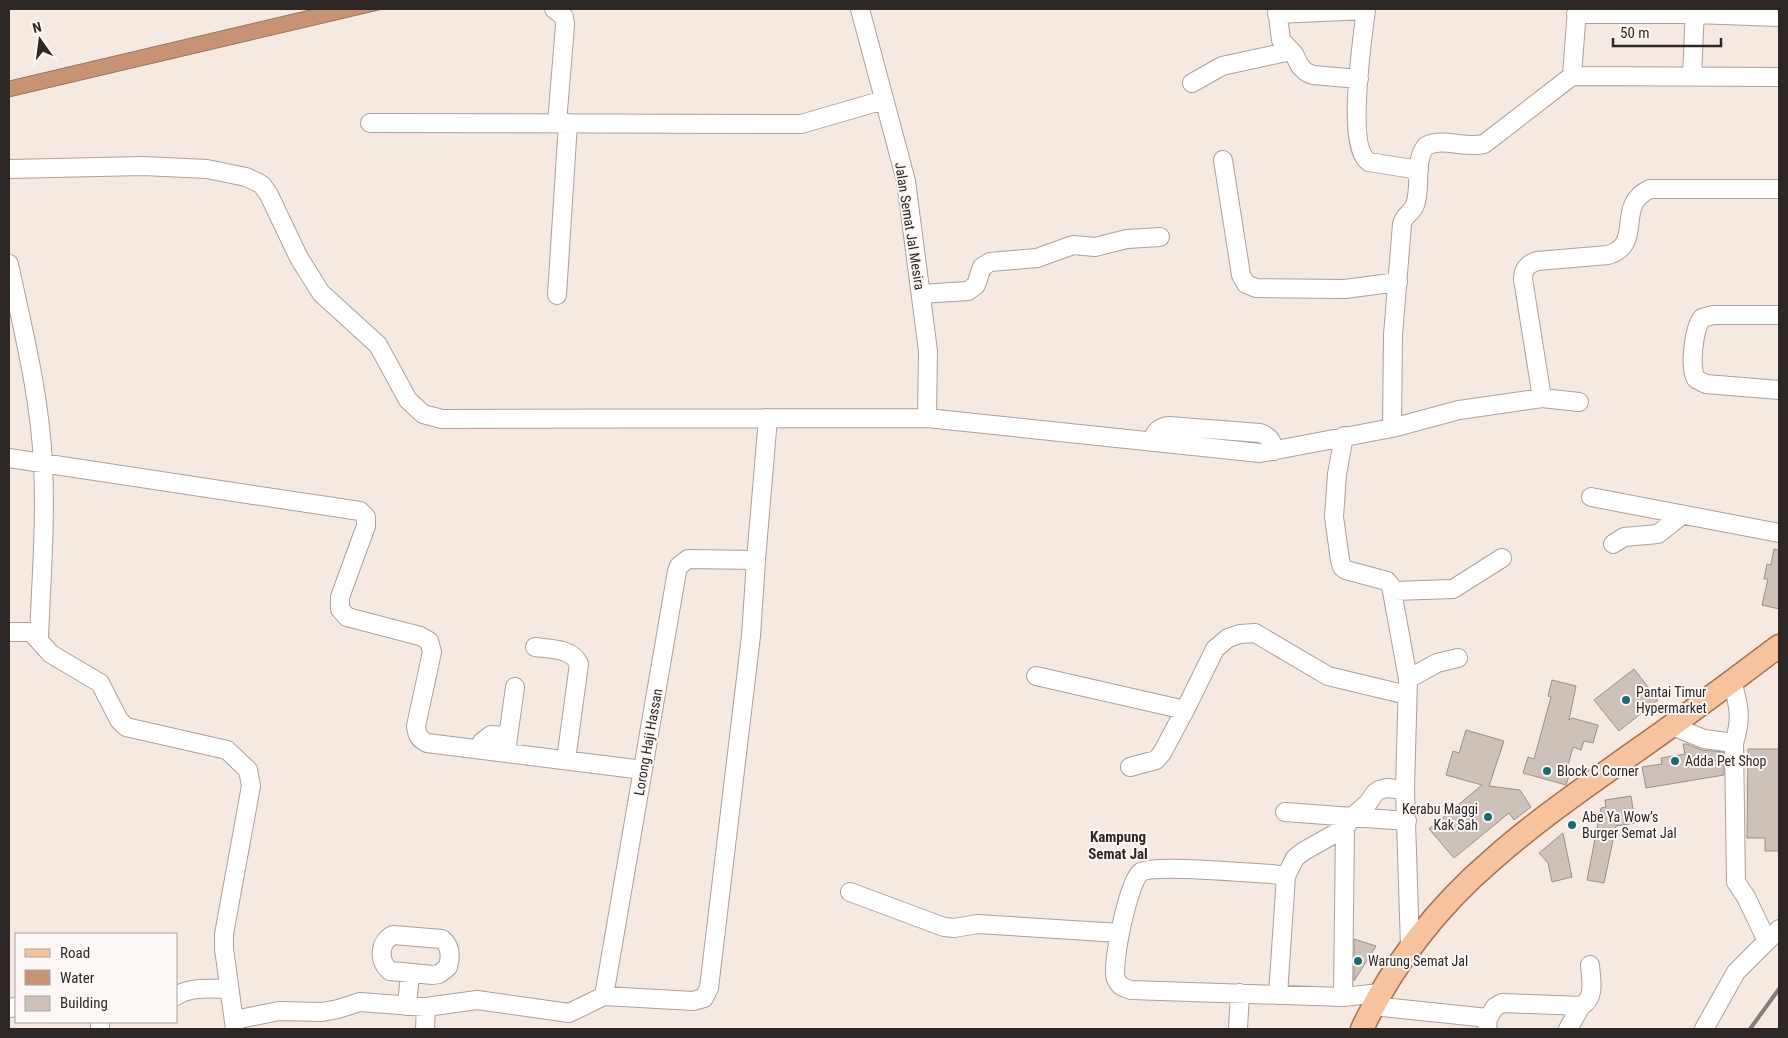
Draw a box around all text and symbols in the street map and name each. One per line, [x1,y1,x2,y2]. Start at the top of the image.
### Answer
north arrow [15,15,65,65]
scale bar [1613,15,1720,47]
text: N [31,19,43,36]
text: 50 m [1620,24,1650,42]
street label: Jalan Semat Jal Mesira [892,161,928,291]
place label: Pantai Timur Hypermarket [1636,684,1707,716]
street label: Lorong Haji Hassan [631,687,665,797]
marker: Pantai Timur Hypermarket [1620,694,1632,706]
place label: Adda Pet Shop [1685,753,1767,769]
marker: Adda Pet Shop [1669,755,1681,767]
place label: Block C Corner [1557,763,1639,779]
marker: Block C Corner [1541,765,1553,777]
place label: Kerabu Maggi Kak Sah [1402,801,1478,833]
place label: Abe Ya Wow’s Burger Semat Jal [1582,809,1677,841]
marker: Kerabu Maggi Kak Sah [1482,811,1494,823]
marker: Abe Ya Wow’s Burger Semat Jal [1566,819,1578,831]
district label: Kampung Semat Jal [1088,828,1148,863]
legend [15,933,178,1023]
text: Road [60,944,90,962]
place label: Warung Semat Jal [1368,953,1468,969]
marker: Warung Semat Jal [1352,955,1364,967]
text: Water [60,969,95,987]
text: Building [60,994,108,1012]

